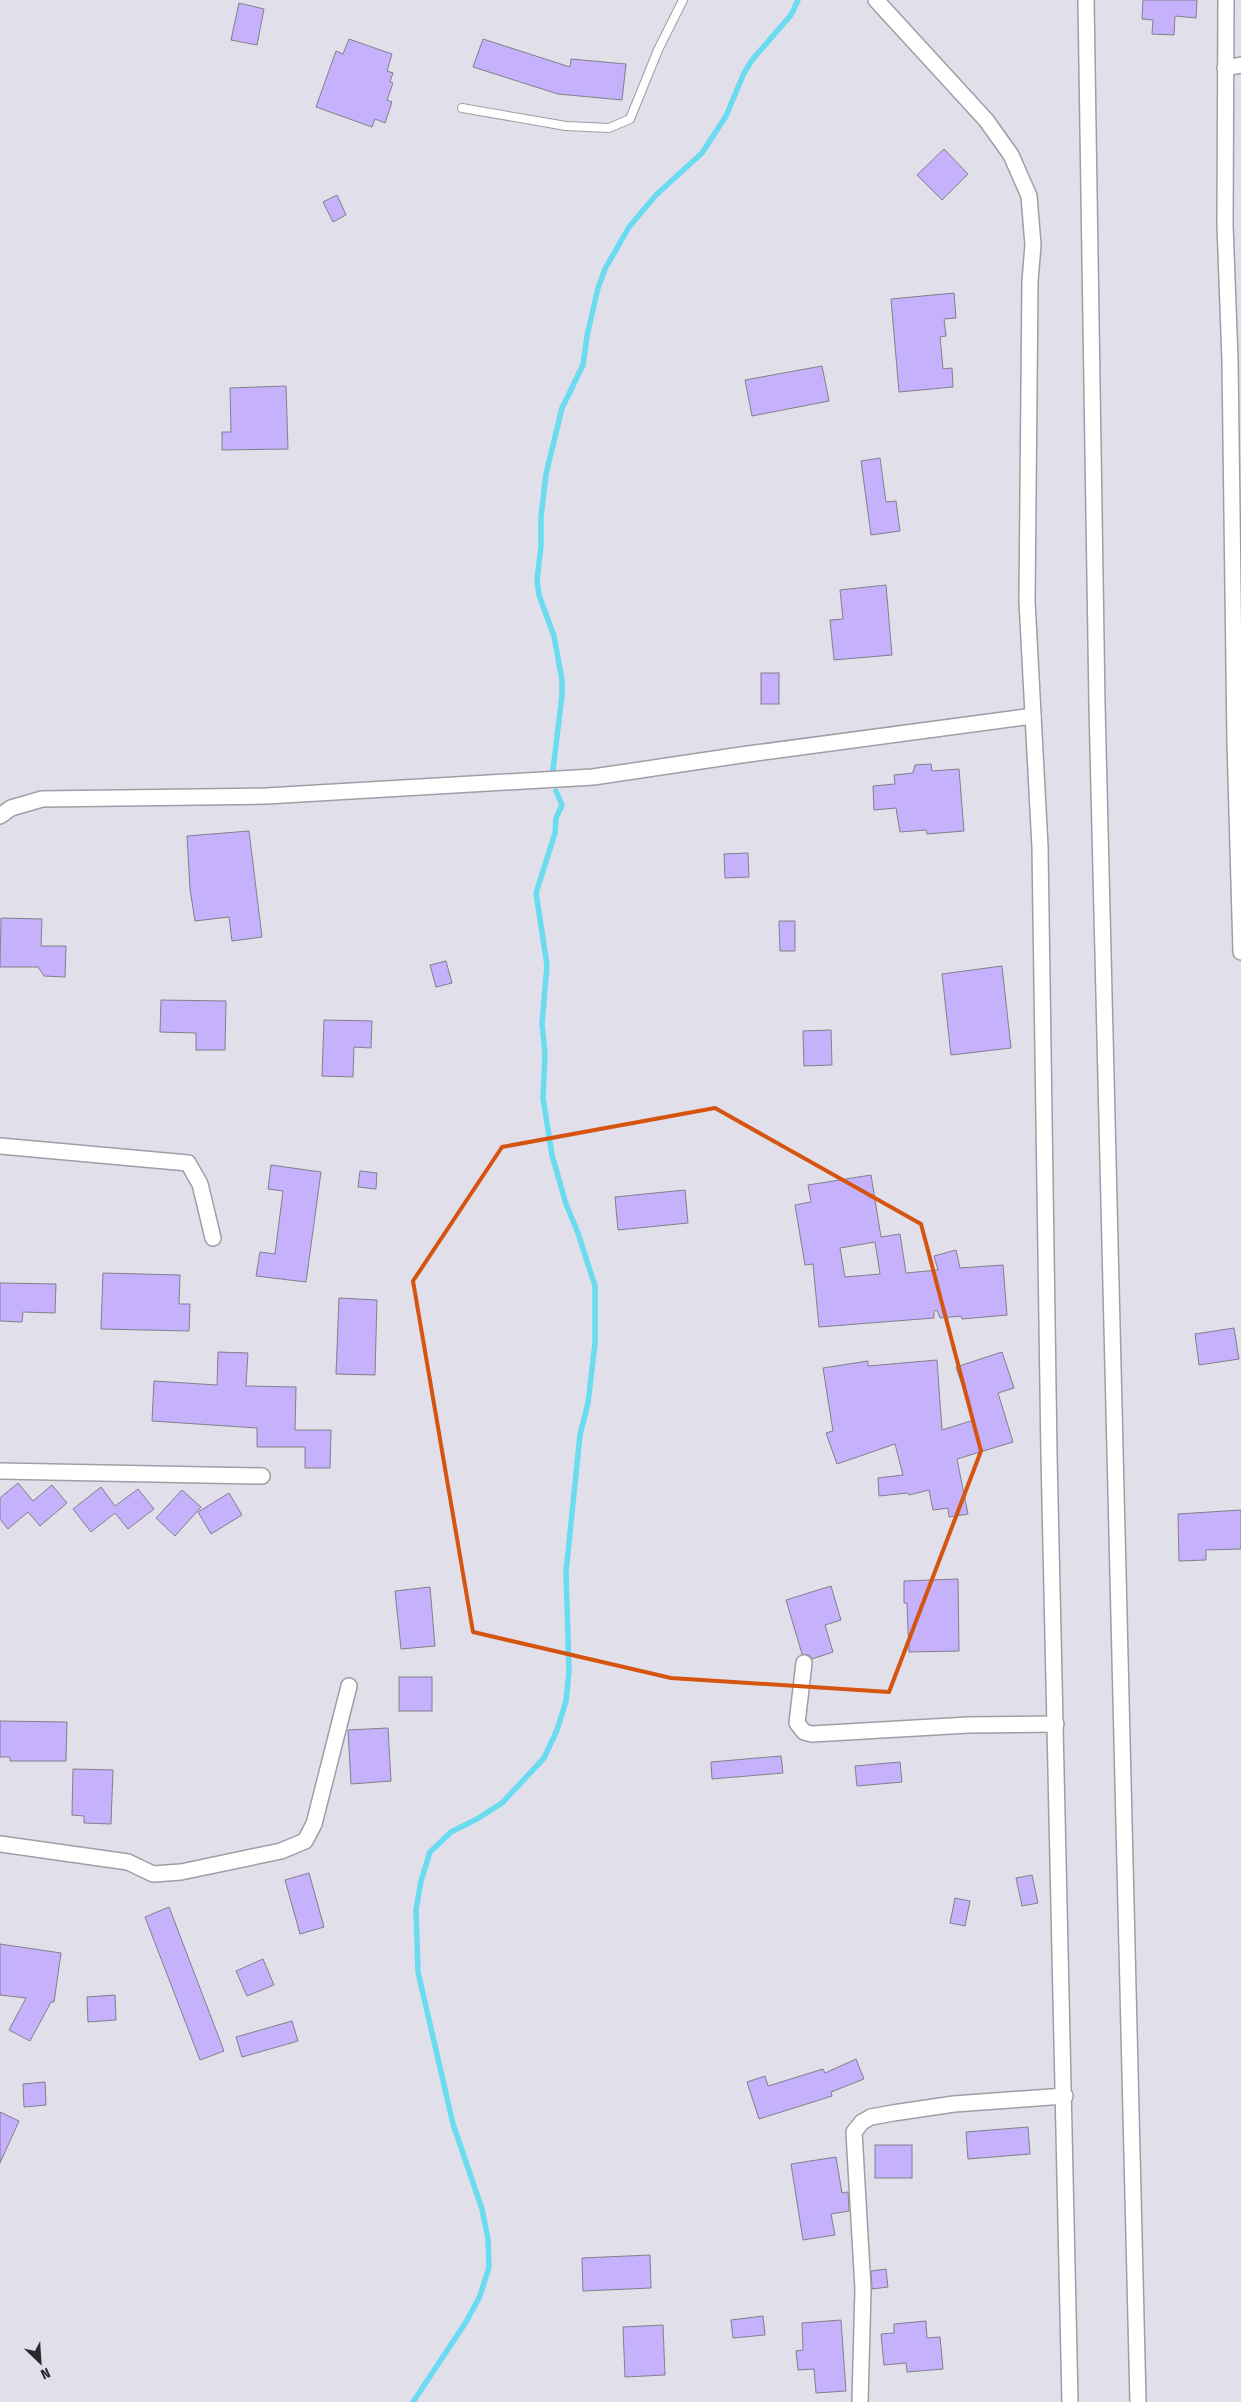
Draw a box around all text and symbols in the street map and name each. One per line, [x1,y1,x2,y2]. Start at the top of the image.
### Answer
north arrow [15,2337,65,2387]
text: N [38,2364,53,2383]

